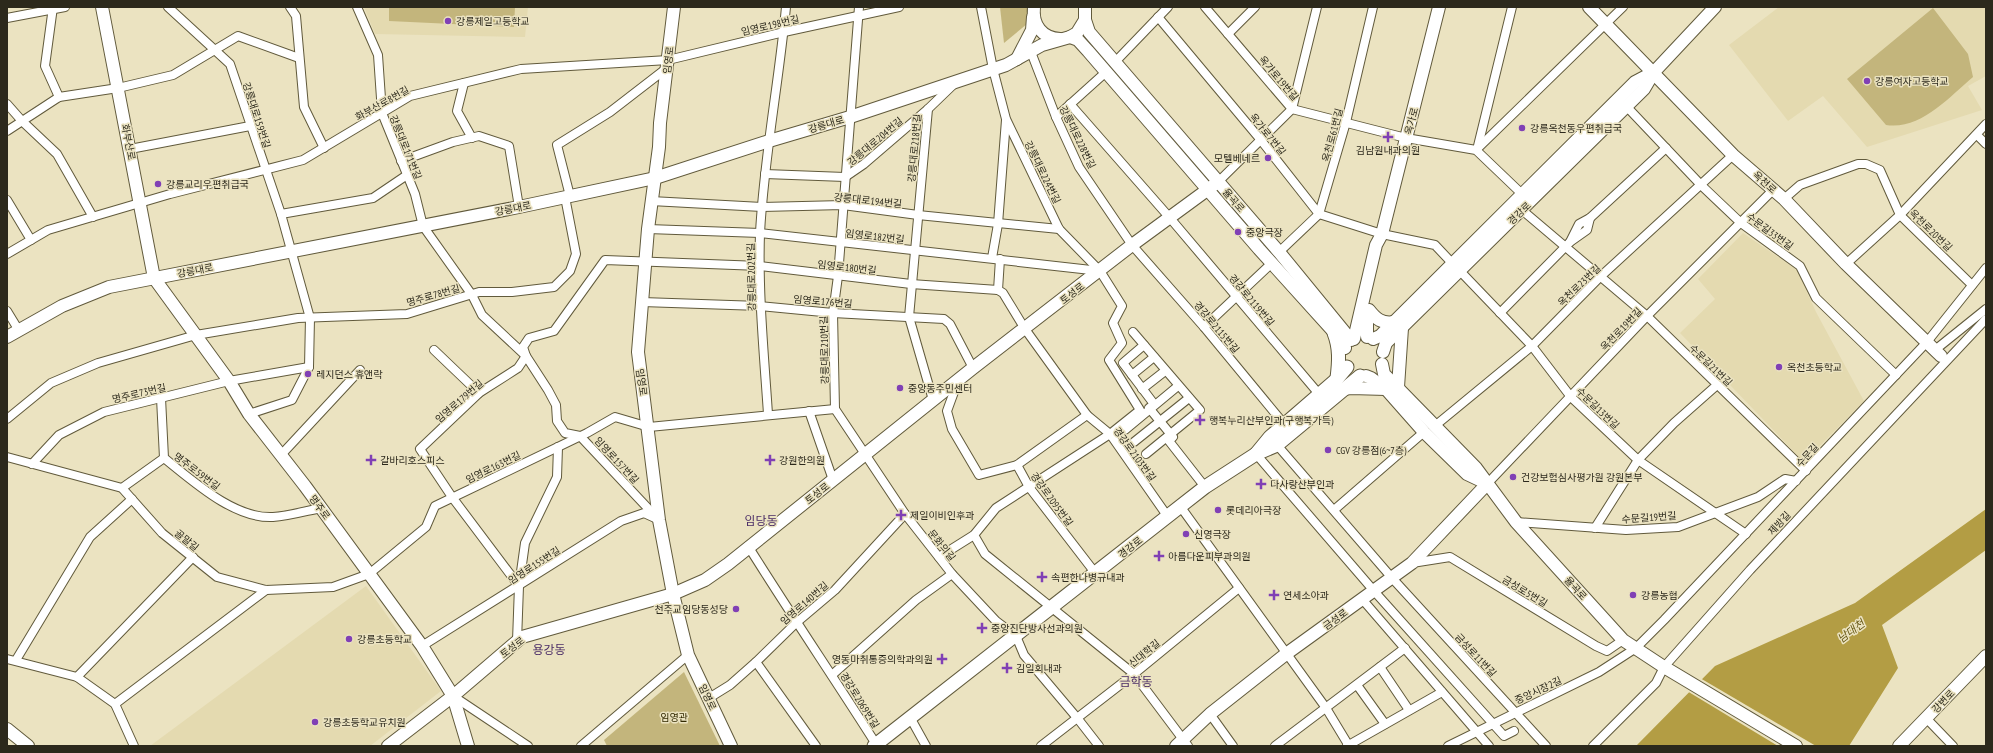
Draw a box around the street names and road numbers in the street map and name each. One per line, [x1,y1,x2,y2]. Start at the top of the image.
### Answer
street label: 임영로198번길 [740,12,801,39]
street label: 임영로 [660,46,677,75]
street label: 옥가로19번길 [1256,53,1301,104]
street label: 강릉대로159번길 [240,80,273,150]
street label: 화부산로8번길 [353,83,412,124]
street label: 강릉대로228번길 [1057,103,1098,171]
street label: 옥가로 [1402,106,1421,136]
street label: 옥천로61번길 [1319,107,1346,163]
street label: 옥가로7번길 [1247,111,1289,158]
street label: 강릉대로171번길 [387,113,424,181]
street label: 강릉대로 [807,113,846,136]
street label: 강릉대로218번길 [905,113,924,183]
street label: 강릉대로204번길 [845,114,906,168]
street label: 화부산로 [119,123,138,161]
street label: 강릉대로224번길 [1022,138,1063,206]
street label: 옥천로 [1750,168,1779,196]
street label: 율곡로 [1220,186,1248,215]
street label: 강릉대로194번길 [833,190,903,211]
street label: 강릉대로 [494,199,532,218]
street label: 경강로 [1505,199,1534,228]
street label: 옥천로20번길 [1906,207,1955,254]
street label: 수문길33번길 [1744,210,1796,253]
street label: 임영로182번길 [845,227,905,246]
street label: 강릉대로202번길 [744,243,759,311]
street label: 임영로180번길 [817,258,877,277]
street label: 강릉대로 [176,261,214,280]
street label: 옥천로23번길 [1555,262,1604,309]
street label: 경강로2119번길 [1226,272,1277,329]
street label: 토성로 [1057,280,1087,307]
street label: 명주로78번길 [405,282,461,309]
street label: 임영로176번길 [793,292,853,311]
street label: 경강로2115번길 [1191,299,1242,356]
street label: 옥천로19번길 [1598,305,1645,354]
street label: 강릉대로210번길 [817,316,832,384]
street label: 수문길21번길 [1686,342,1735,389]
street label: 임영로 [633,367,650,397]
street label: 임영로179번길 [433,377,486,426]
street label: 명주로73번길 [111,381,167,406]
street label: 수문길13번길 [1573,385,1622,432]
street label: 경강로2103번길 [1111,425,1159,484]
street label: 임영로157번길 [592,434,642,487]
street label: 수문길 [1793,441,1822,470]
street label: 임영로163번길 [464,449,523,486]
street label: 명주로59번길 [171,450,223,493]
street label: 경강로2095번길 [1028,470,1076,529]
street label: 토성로 [802,480,832,507]
street label: 명주로 [306,492,333,522]
street label: 수문길19번길 [1621,509,1677,526]
street label: 제방길 [1765,509,1794,538]
street label: 골말길 [172,527,202,554]
street label: 문화의길 [925,527,958,564]
street label: 경강로 [1115,534,1145,561]
street label: 임영로155번길 [506,544,563,587]
street label: 금성로5번길 [1500,573,1550,610]
street label: 율곡로 [1562,574,1590,603]
street label: 임영로140번길 [778,579,831,628]
street label: 금성로 [1320,606,1350,633]
street label: 금성로11번길 [1452,631,1499,680]
street label: 토성로 [497,634,527,661]
street label: 신대학길 [1126,637,1163,670]
street label: 경강로2069번길 [837,670,882,731]
street label: 중앙시장2길 [1513,674,1564,707]
street label: 임영로 [696,682,719,712]
street label: 강변로 [1929,687,1958,716]

